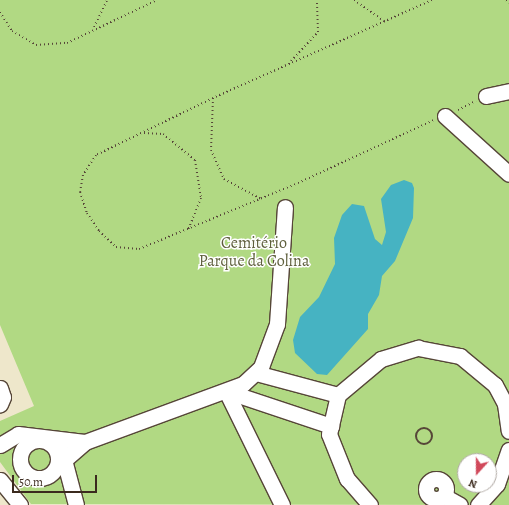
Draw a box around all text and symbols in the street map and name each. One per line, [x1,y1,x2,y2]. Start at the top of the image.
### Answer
park label: Cemitério Parque da Colina [199,233,309,271]
north arrow [457,453,497,493]
scale bar [14,467,99,493]
text: 50 m [19,474,43,490]
text: N [466,475,479,492]

